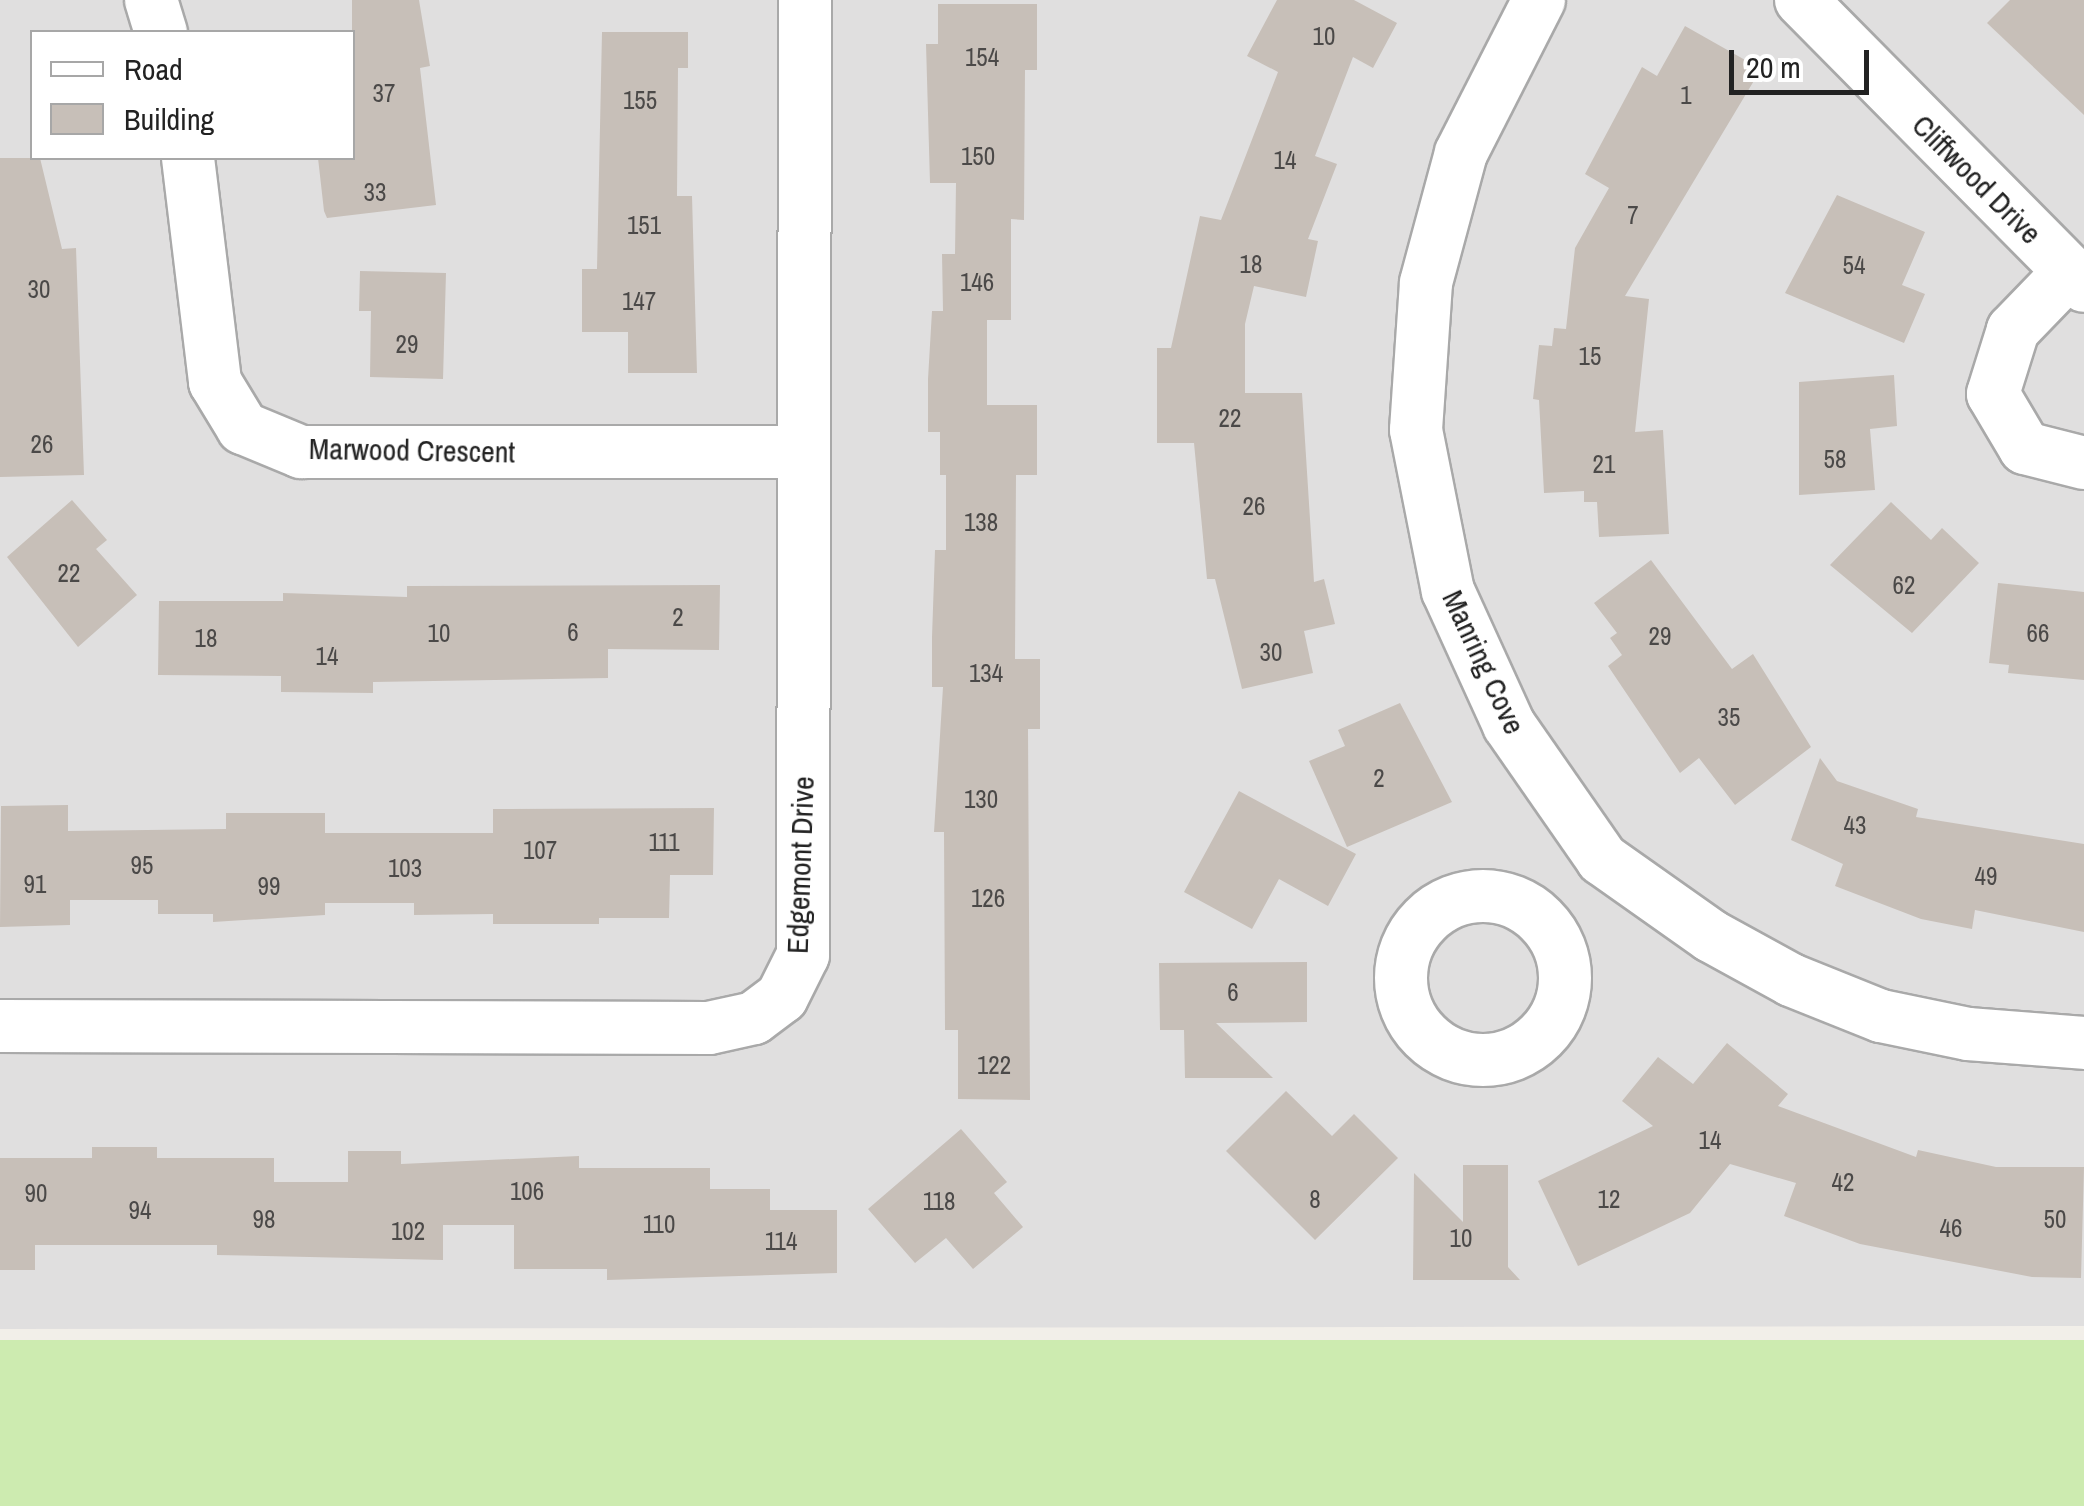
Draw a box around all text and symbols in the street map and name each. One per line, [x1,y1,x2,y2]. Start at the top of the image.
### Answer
house number: 10 [1313,21,1335,51]
legend [30,30,355,160]
scale bar [1734,30,1874,92]
house number: 154 [965,42,999,72]
text: 20 m [1746,47,1801,87]
text: Road [124,49,183,89]
house number: 37 [373,78,395,108]
house number: 1 [1680,80,1692,110]
house number: 155 [623,85,657,115]
text: Building [124,99,214,139]
street label: Cliffwood Drive [1905,107,2049,251]
house number: 150 [961,141,995,171]
house number: 14 [1274,145,1296,175]
house number: 33 [364,177,386,207]
house number: 7 [1627,200,1639,230]
house number: 151 [627,210,661,240]
house number: 18 [1240,249,1262,279]
house number: 54 [1843,250,1865,280]
house number: 146 [960,267,994,297]
house number: 30 [28,274,50,304]
house number: 147 [622,286,656,316]
house number: 29 [396,329,418,359]
house number: 15 [1579,341,1601,371]
house number: 22 [1219,403,1241,433]
house number: 26 [31,429,53,459]
street label: Marwood Crescent [308,430,516,470]
house number: 58 [1824,444,1846,474]
house number: 21 [1593,449,1615,479]
house number: 26 [1243,491,1265,521]
house number: 138 [964,507,998,537]
house number: 22 [58,558,80,588]
house number: 62 [1893,570,1915,600]
street label: Manring Cove [1435,584,1533,740]
house number: 2 [672,602,684,632]
house number: 6 [567,617,579,647]
house number: 10 [428,618,450,648]
house number: 66 [2027,618,2049,648]
house number: 29 [1649,621,1671,651]
house number: 18 [195,623,217,653]
house number: 30 [1260,637,1282,667]
house number: 14 [316,641,338,671]
house number: 134 [969,658,1003,688]
house number: 35 [1718,702,1740,732]
house number: 2 [1373,763,1385,793]
street label: Edgemont Drive [779,776,821,954]
house number: 130 [964,784,998,814]
house number: 43 [1844,810,1866,840]
house number: 111 [648,827,680,857]
house number: 107 [523,835,557,865]
house number: 95 [131,850,153,880]
house number: 103 [388,853,422,883]
house number: 49 [1975,861,1997,891]
house number: 91 [24,869,46,899]
house number: 99 [258,871,280,901]
house number: 126 [971,883,1005,913]
house number: 6 [1227,977,1239,1007]
house number: 122 [977,1050,1011,1080]
house number: 14 [1699,1125,1721,1155]
house number: 42 [1832,1167,1854,1197]
house number: 106 [510,1176,544,1206]
house number: 90 [25,1178,47,1208]
house number: 8 [1309,1184,1321,1214]
house number: 12 [1598,1184,1620,1214]
house number: 118 [923,1186,955,1216]
house number: 94 [129,1195,151,1225]
house number: 98 [253,1204,275,1234]
house number: 50 [2044,1204,2066,1234]
house number: 110 [643,1209,675,1239]
house number: 46 [1940,1213,1962,1243]
house number: 102 [391,1216,425,1246]
house number: 10 [1450,1223,1472,1253]
house number: 114 [765,1226,797,1256]

